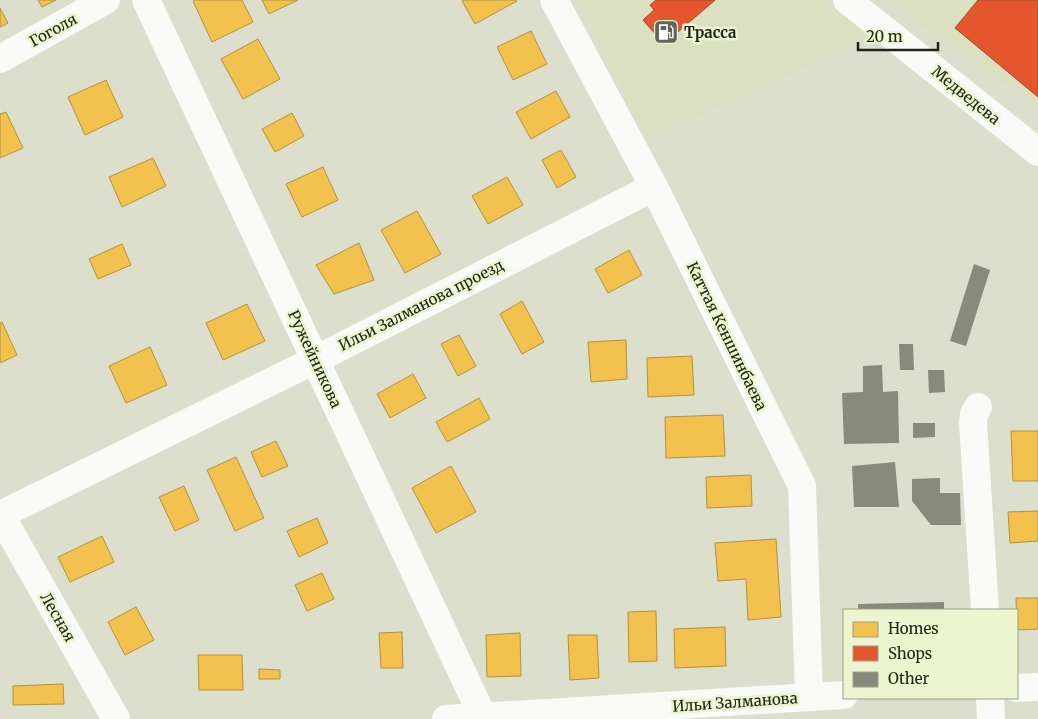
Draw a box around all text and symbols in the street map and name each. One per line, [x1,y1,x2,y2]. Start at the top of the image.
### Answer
street label: Гоголя [26,9,80,51]
fuel station icon: Трасса [653,19,679,45]
scale bar [858,20,938,52]
place label: Трасса [684,23,737,42]
text: 20 m [866,27,903,46]
street label: Медведева [928,62,1004,128]
street label: Ильи Залманова проезд [335,255,507,355]
street label: Каттая Кеншинбаева [683,259,771,413]
street label: Ружейникова [284,307,346,411]
street label: Лесная [36,589,80,645]
legend [843,609,1018,699]
text: Homes [888,619,939,638]
text: Shops [888,644,932,663]
text: Other [888,669,930,688]
street label: Ильи Залманова [672,688,798,716]

